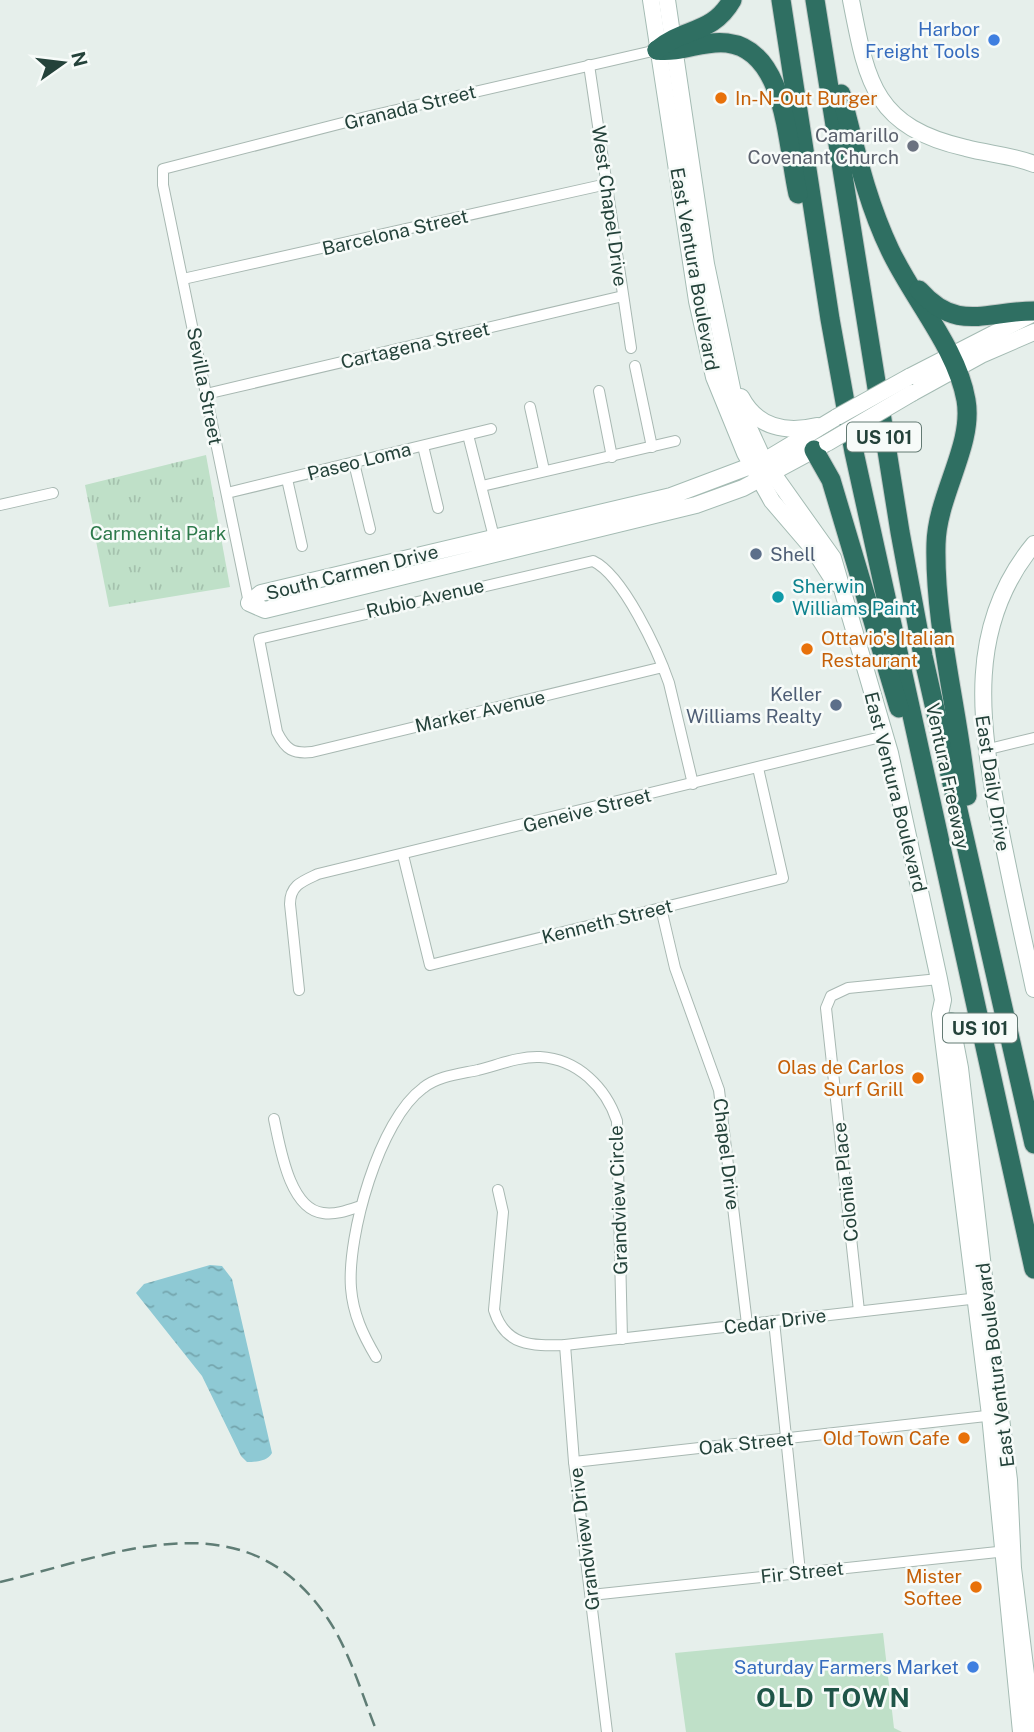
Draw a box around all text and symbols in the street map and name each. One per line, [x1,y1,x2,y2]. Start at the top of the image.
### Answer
place label: Harbor Freight Tools [865,18,980,62]
north arrow [28,28,98,98]
marker: Harbor Freight Tools [986,32,1002,48]
text: N [67,49,92,69]
street label: Granada Street [342,80,478,134]
place label: In-N-Out Burger [735,87,878,109]
marker: In-N-Out Burger [713,90,729,106]
street label: West Chapel Drive [588,124,632,288]
place label: Camarillo Covenant Church [748,124,899,168]
marker: Camarillo Covenant Church [905,138,921,154]
street label: East Ventura Boulevard [666,166,724,372]
street label: Barcelona Street [320,205,470,259]
street label: Cartagena Street [338,317,492,373]
street label: Sevilla Street [183,325,227,447]
road number: US 101 [847,422,921,452]
street label: Paseo Loma [305,437,413,485]
park label: Carmenita Park [90,522,227,544]
street label: South Carmen Drive [264,540,440,604]
place label: Shell [770,543,816,565]
marker: Shell [748,546,764,562]
street label: Rubio Avenue [364,574,486,622]
place label: Sherwin Williams Paint [792,575,917,619]
marker: Sherwin Williams Paint [770,589,786,605]
place label: Ottavio's Italian Restaurant [821,627,955,671]
marker: Ottavio's Italian Restaurant [799,641,815,657]
place label: Keller Williams Realty [686,683,822,727]
street label: Marker Avenue [413,685,547,737]
street label: East Ventura Boulevard [860,689,932,895]
marker: Keller Williams Realty [828,697,844,713]
street label: Ventura Freeway [922,701,974,851]
street label: East Daily Drive [971,713,1015,853]
street label: Geneive Street [521,783,653,837]
street label: Kenneth Street [539,894,675,948]
road number: US 101 [943,1014,1017,1042]
place label: Olas de Carlos Surf Grill [777,1056,904,1100]
marker: Olas de Carlos Surf Grill [910,1070,926,1086]
street label: Chapel Drive [709,1097,745,1211]
street label: Colonia Place [828,1121,862,1243]
street label: Grandview Circle [604,1125,632,1275]
street label: East Ventura Boulevard [972,1261,1018,1469]
street label: Cedar Drive [722,1304,828,1338]
street label: Oak Street [698,1427,794,1459]
place label: Old Town Cafe [823,1427,950,1449]
marker: Old Town Cafe [956,1430,972,1446]
street label: Grandview Drive [564,1466,604,1612]
street label: Fir Street [759,1557,845,1587]
place label: Mister Softee [903,1565,962,1609]
marker: Mister Softee [968,1579,984,1595]
place label: Saturday Farmers Market [734,1656,959,1678]
marker: Saturday Farmers Market [965,1659,981,1675]
district label: OLD TOWN [756,1682,912,1713]

